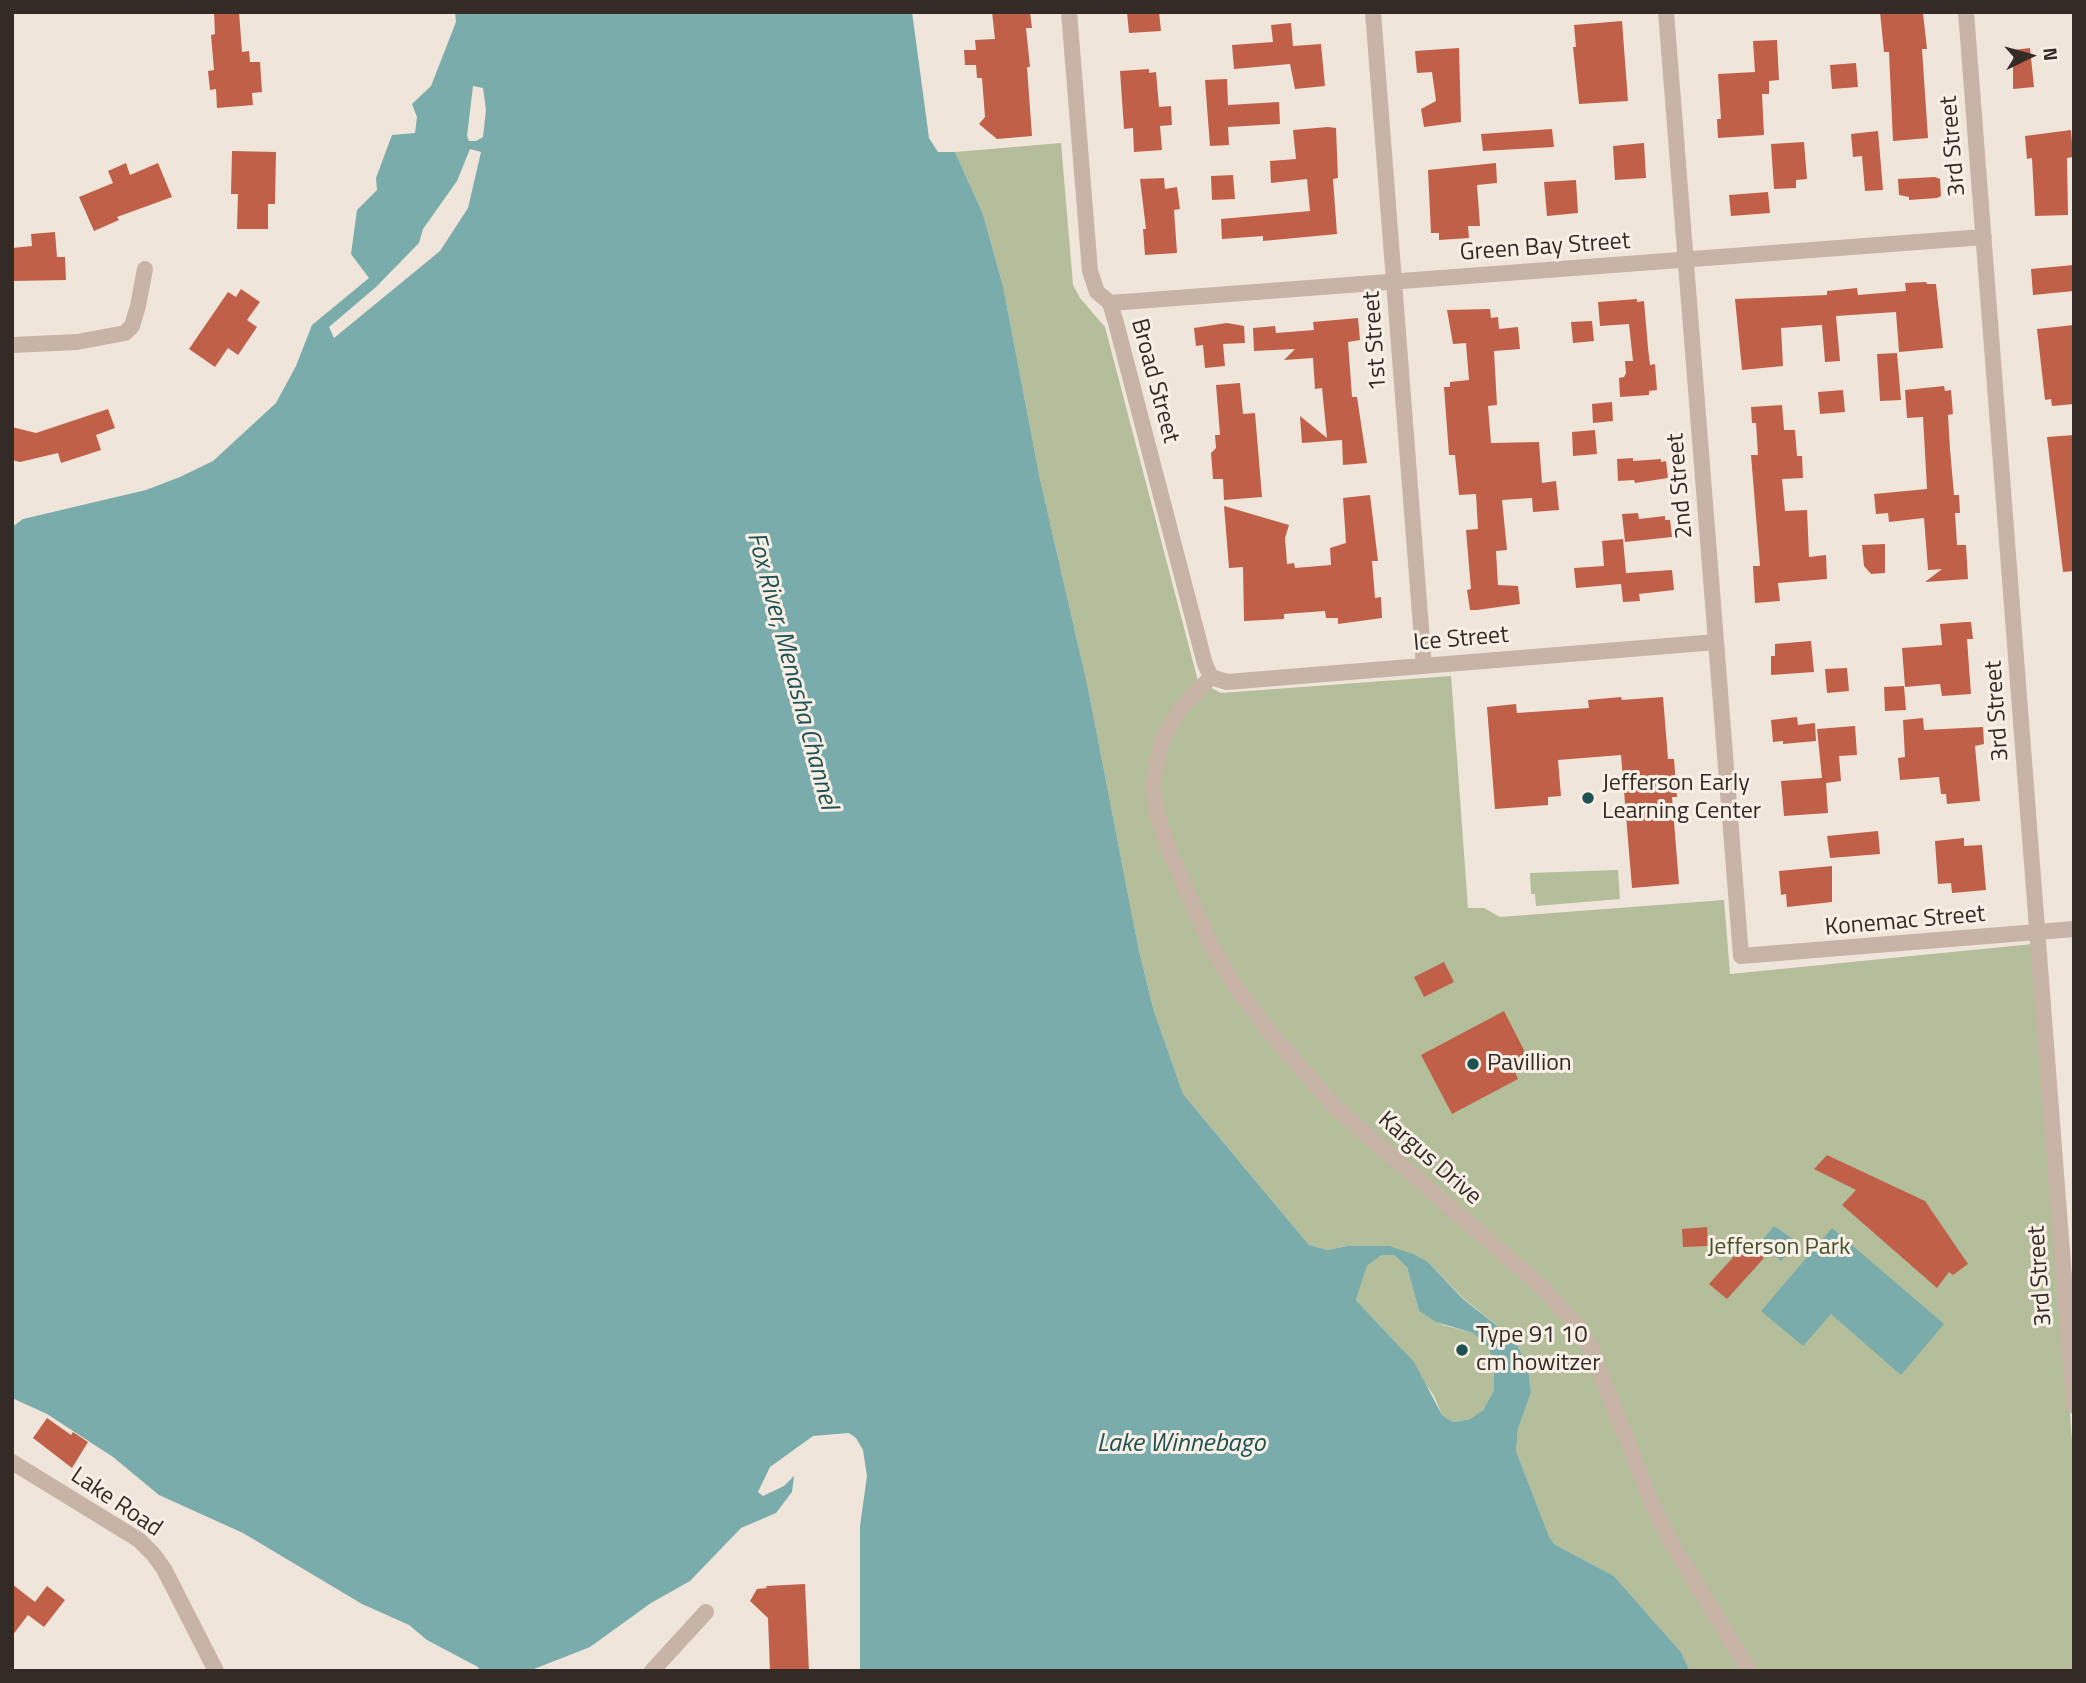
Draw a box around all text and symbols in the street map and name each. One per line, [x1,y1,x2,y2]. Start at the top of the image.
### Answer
north arrow [1995,21,2065,91]
text: N [2036,46,2066,62]
street label: 3rd Street [1935,94,1973,198]
street label: Green Bay Street [1459,228,1631,268]
street label: 1st Street [1358,290,1394,392]
street label: Broad Street [1124,316,1184,446]
street label: 2nd Street [1662,432,1700,540]
water label: Fox River, Menasha Channel [739,529,843,813]
street label: Ice Street [1412,621,1510,659]
street label: 3rd Street [1980,659,2016,763]
place label: Jefferson Early Learning Center [1602,770,1761,826]
marker: Jefferson Early Learning Center [1580,790,1596,806]
street label: Konemac Street [1824,901,1986,943]
place label: Pavillion [1487,1050,1572,1078]
marker: Pavillion [1465,1056,1481,1072]
street label: Kargus Drive [1371,1106,1487,1212]
street label: 3rd Street [2023,1224,2059,1328]
park label: Jefferson Park [1708,1234,1850,1262]
place label: Type 91 10 cm howitzer [1476,1322,1600,1378]
marker: Type 91 10 cm howitzer [1454,1342,1470,1358]
water label: Lake Winnebago [1097,1429,1265,1461]
street label: Lake Road [65,1462,167,1544]

